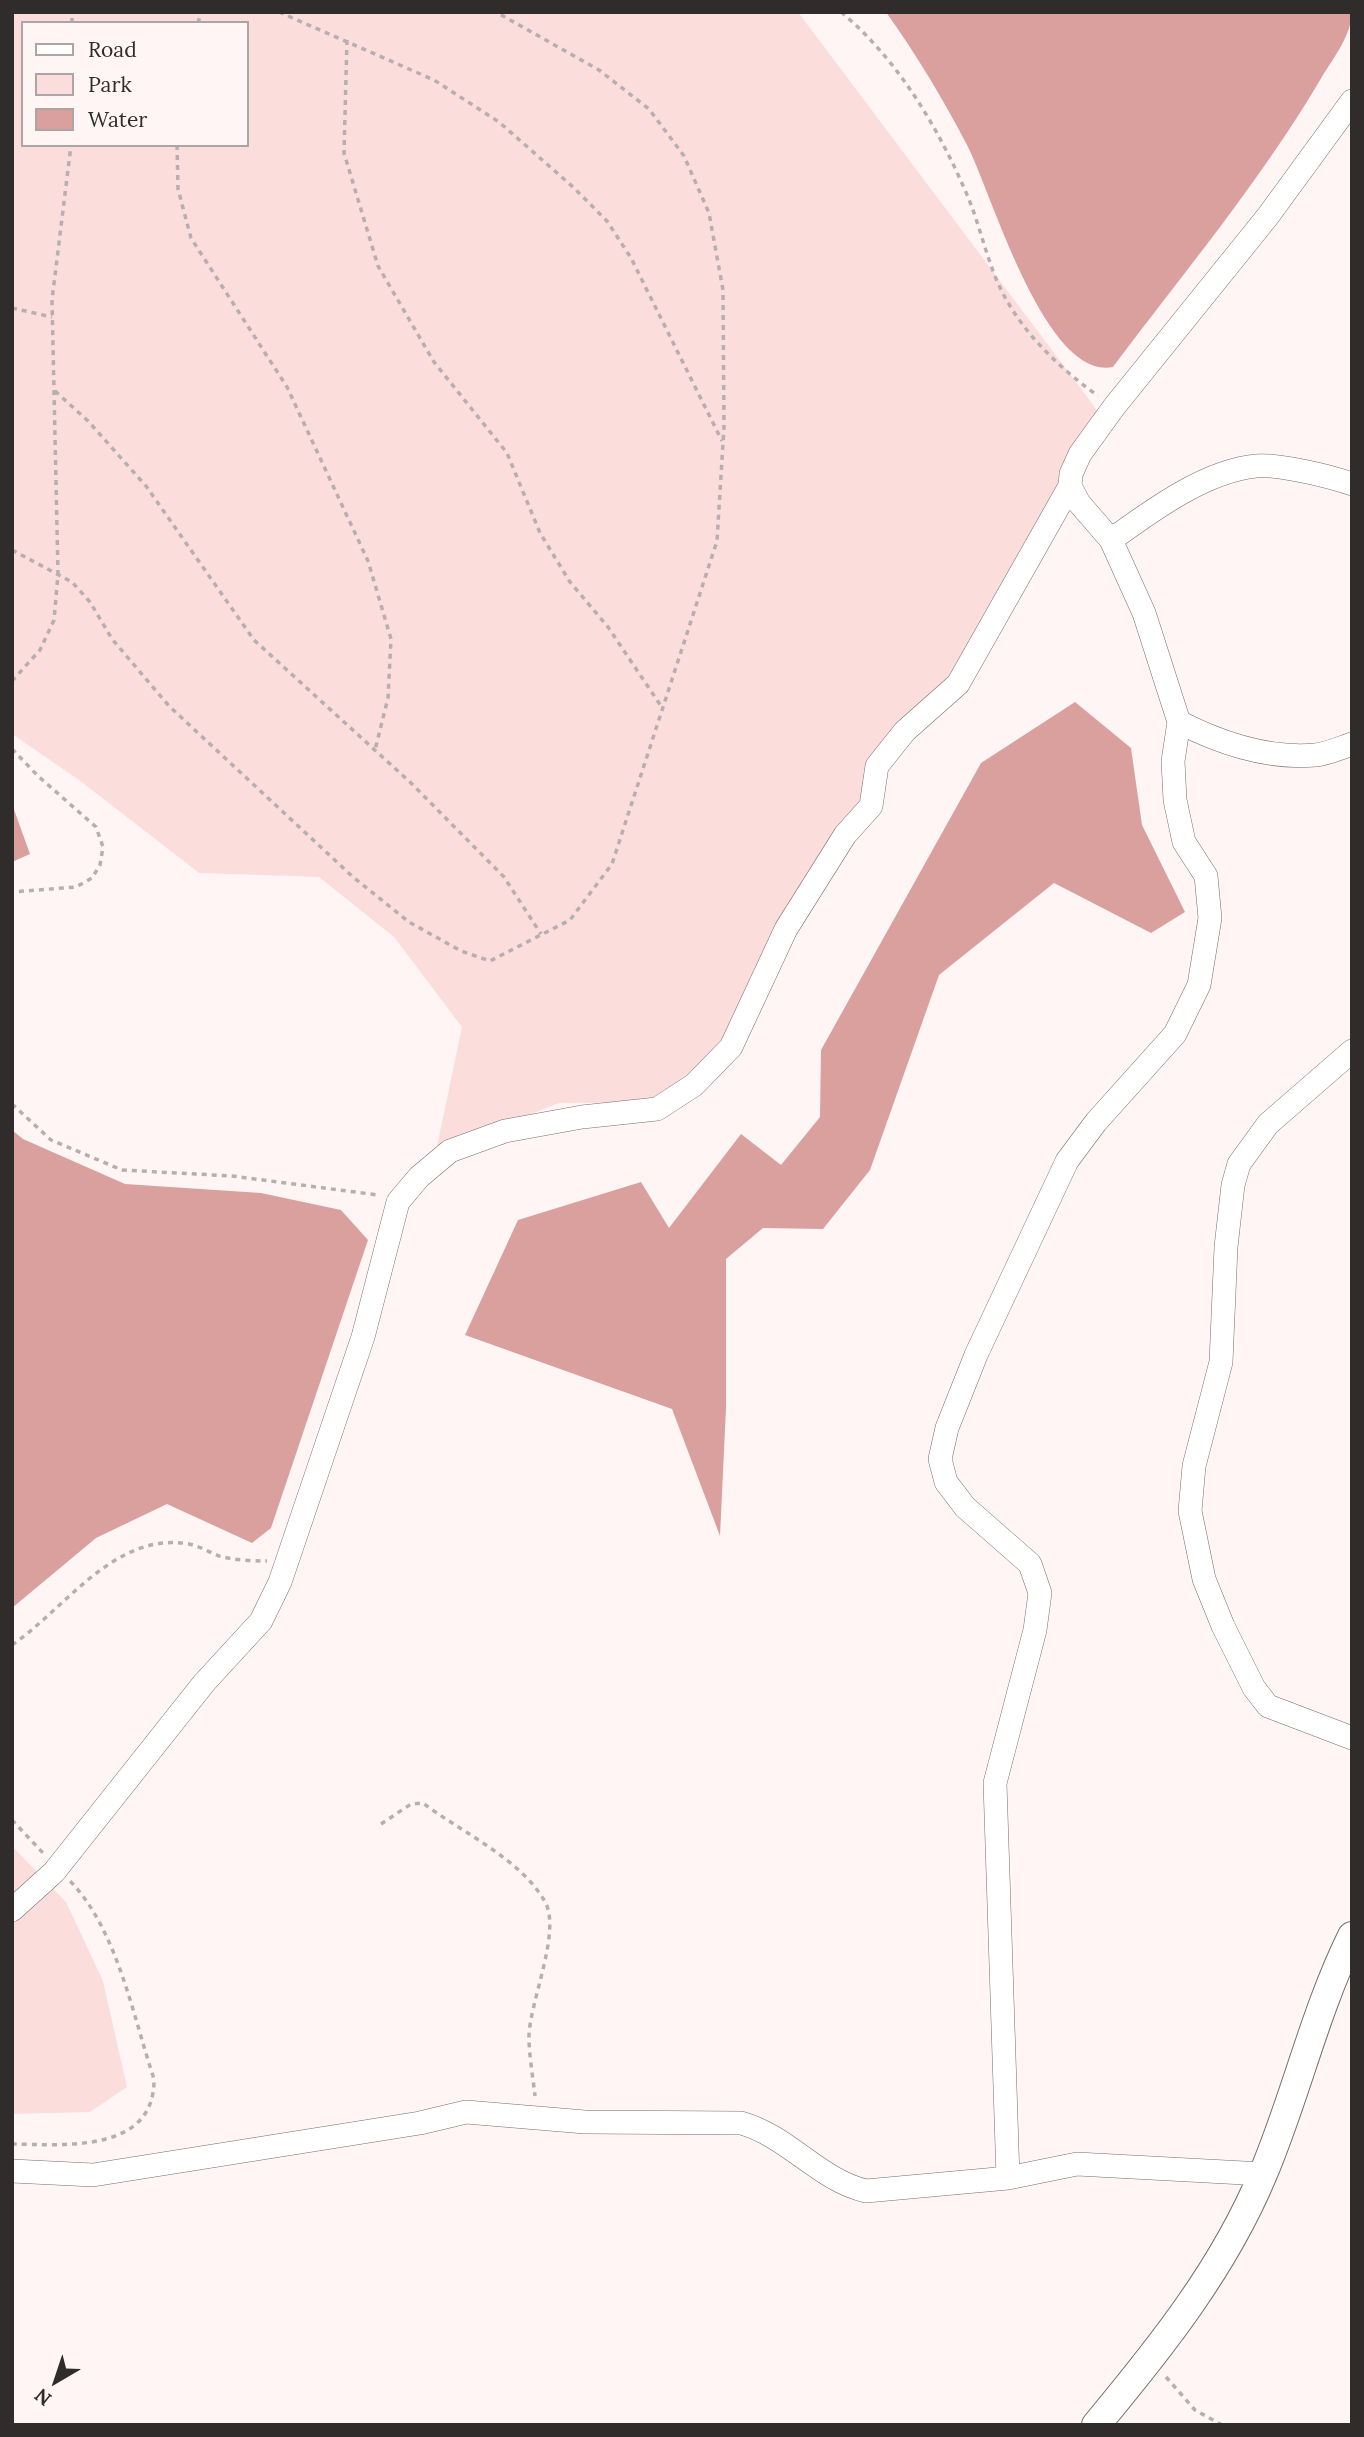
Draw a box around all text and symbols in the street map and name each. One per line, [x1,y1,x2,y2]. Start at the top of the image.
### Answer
legend [21,21,248,147]
text: Road [88,36,137,63]
text: Park [88,71,132,98]
text: Water [88,106,147,133]
north arrow [21,2346,91,2416]
text: N [30,2383,56,2411]

